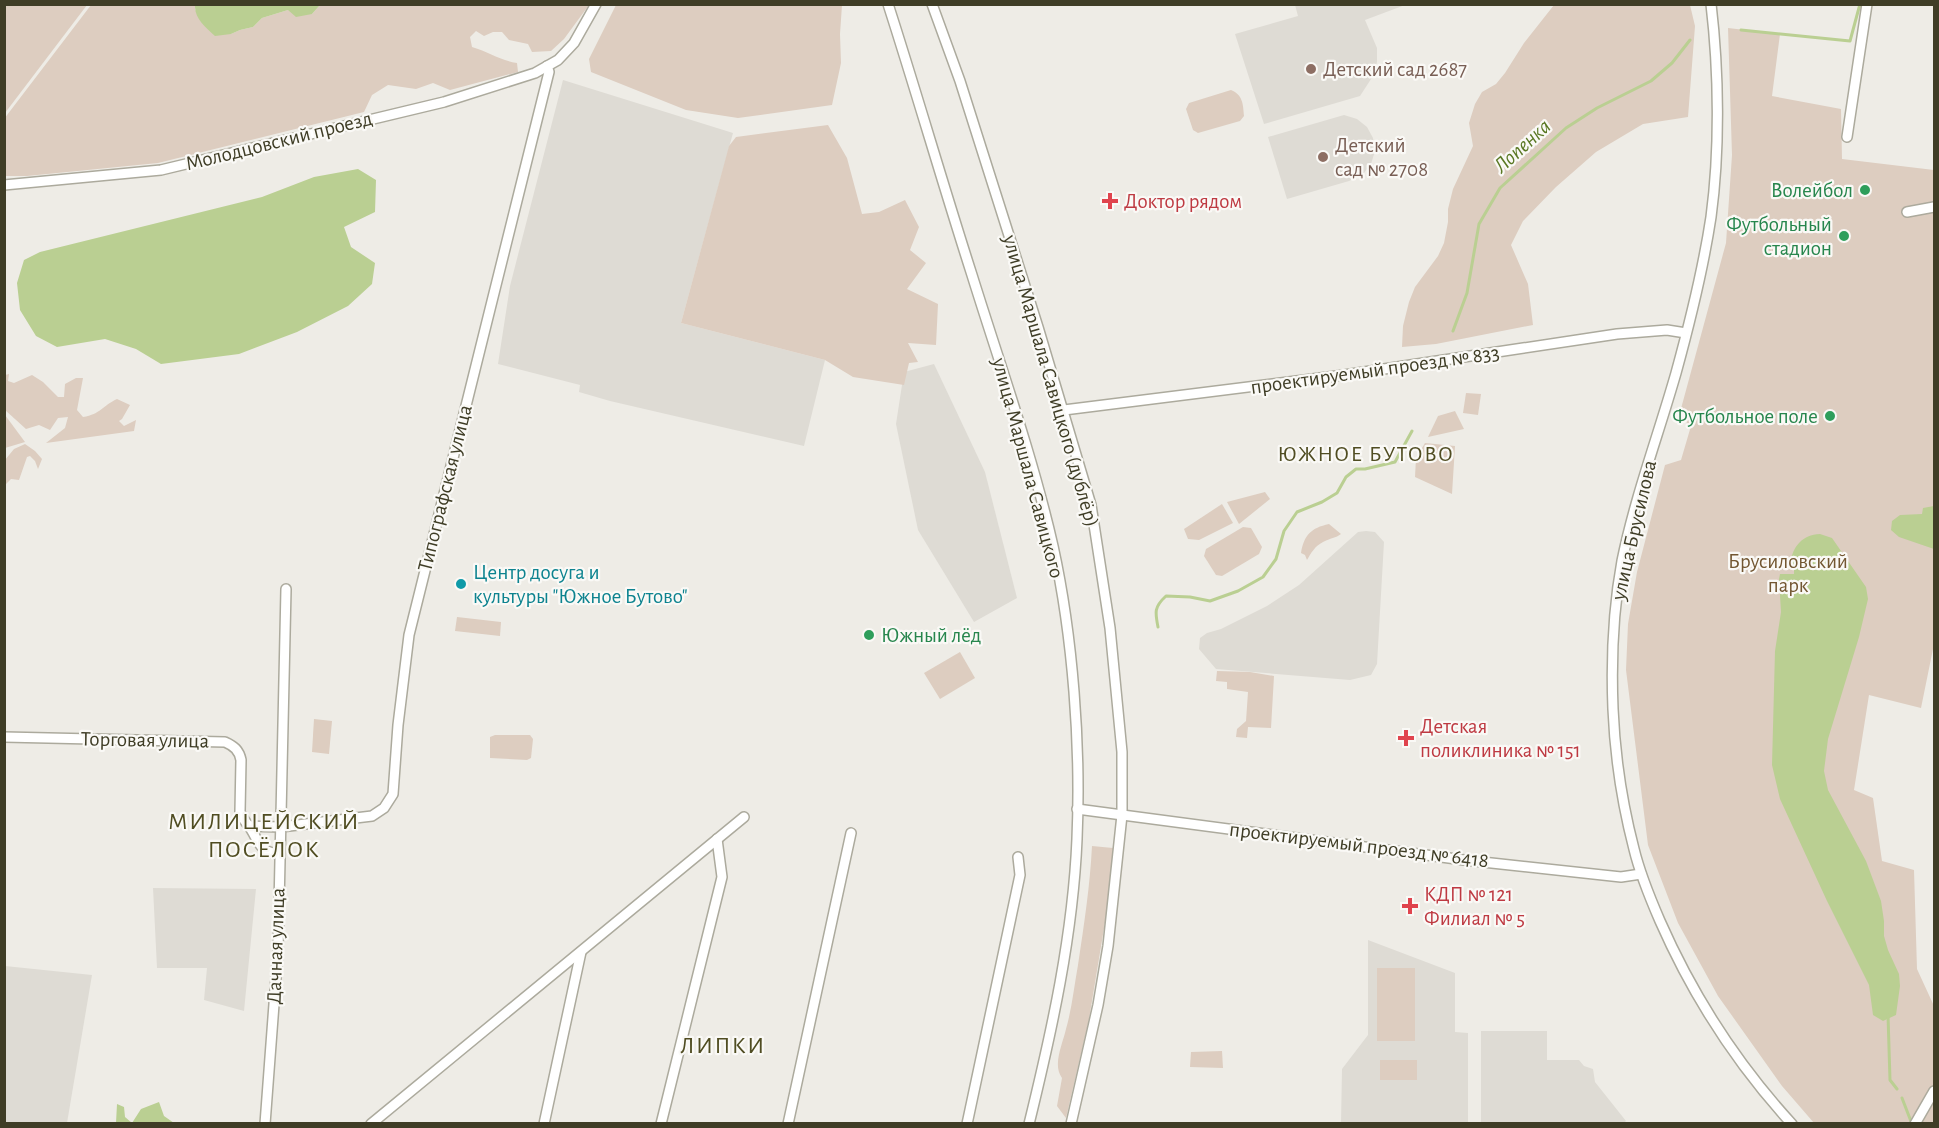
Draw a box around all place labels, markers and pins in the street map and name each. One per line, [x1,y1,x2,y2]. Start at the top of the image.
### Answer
place label: Детский сад 2687 [1323,59,1467,80]
marker: Детский сад 2687 [1304,62,1318,76]
place label: Детский сад № 2708 [1335,135,1428,180]
marker: Детский сад № 2708 [1316,150,1330,164]
place label: Волейбол [1771,180,1853,201]
marker: Волейбол [1858,183,1872,197]
place label: Доктор рядом [1124,191,1242,212]
marker: Доктор рядом [1101,192,1119,210]
place label: Футбольный стадион [1726,214,1832,259]
marker: Футбольный стадион [1837,229,1851,243]
place label: Футбольное поле [1672,406,1818,427]
marker: Футбольное поле [1823,409,1837,423]
place label: Центр досуга и культуры "Южное Бутово" [473,562,688,607]
marker: Центр досуга и культуры "Южное Бутово" [454,577,468,591]
place label: Южный лёд [881,625,981,646]
marker: Южный лёд [862,628,876,642]
place label: Детская поликлиника № 151 [1420,716,1581,761]
marker: Детская поликлиника № 151 [1397,729,1415,747]
place label: КДП № 121 Филиал № 5 [1424,884,1525,929]
marker: КДП № 121 Филиал № 5 [1401,897,1419,915]

